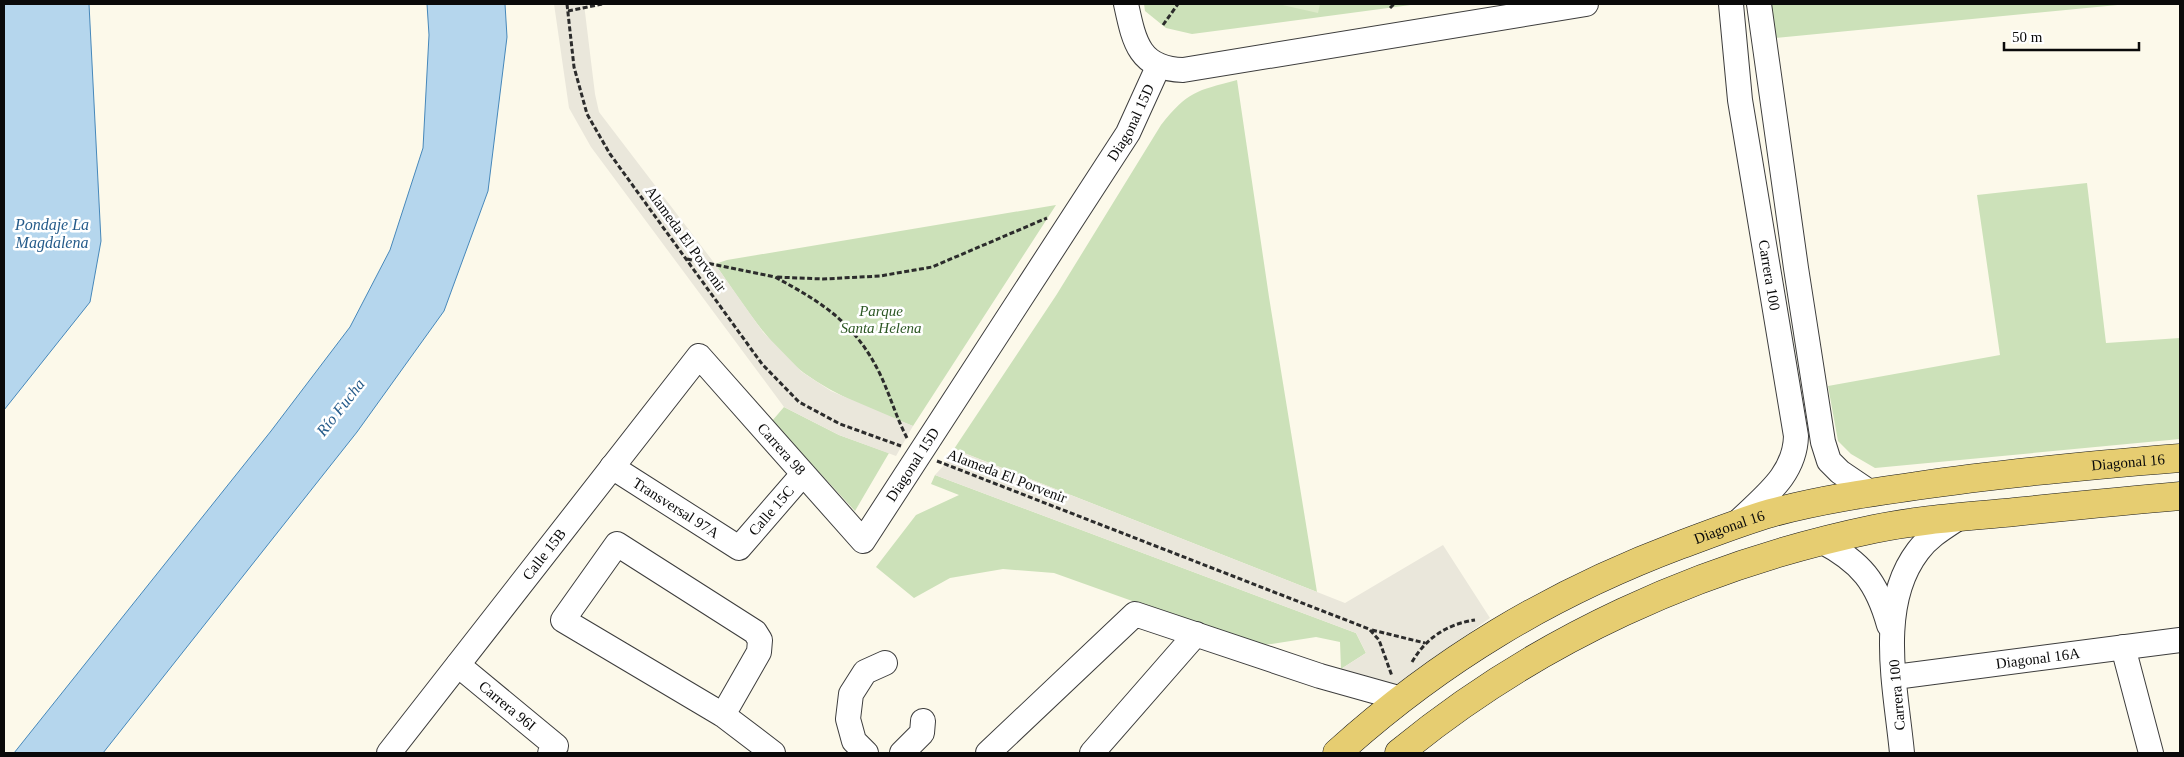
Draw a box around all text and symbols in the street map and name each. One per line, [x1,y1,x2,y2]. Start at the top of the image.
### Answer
scale bar [2004,20,2139,52]
text: 50 m [2012,29,2043,45]
street label: Diagonal 15D [1104,81,1157,164]
street label: Alameda El Porvenir [642,183,730,295]
water label: Pondaje La Magdalena [14,216,89,252]
street label: Carrera 100 [1755,239,1783,312]
park label: Parque Santa Helena [840,303,922,336]
water label: Río Fucha [312,376,368,440]
street label: Carrera 98 [754,420,809,478]
street label: Diagonal 15D [883,425,942,504]
street label: Alameda El Porvenir [945,446,1069,506]
street label: Diagonal 16 [2091,451,2166,473]
street label: Transversal 97A [630,474,722,541]
street label: Calle 15C [745,483,797,539]
street label: Diagonal 16 [1692,507,1767,547]
street label: Calle 15B [519,526,569,583]
street label: Diagonal 16A [1995,645,2081,672]
street label: Carrera 100 [1886,659,1908,731]
street label: Carrera 96I [476,678,539,734]

